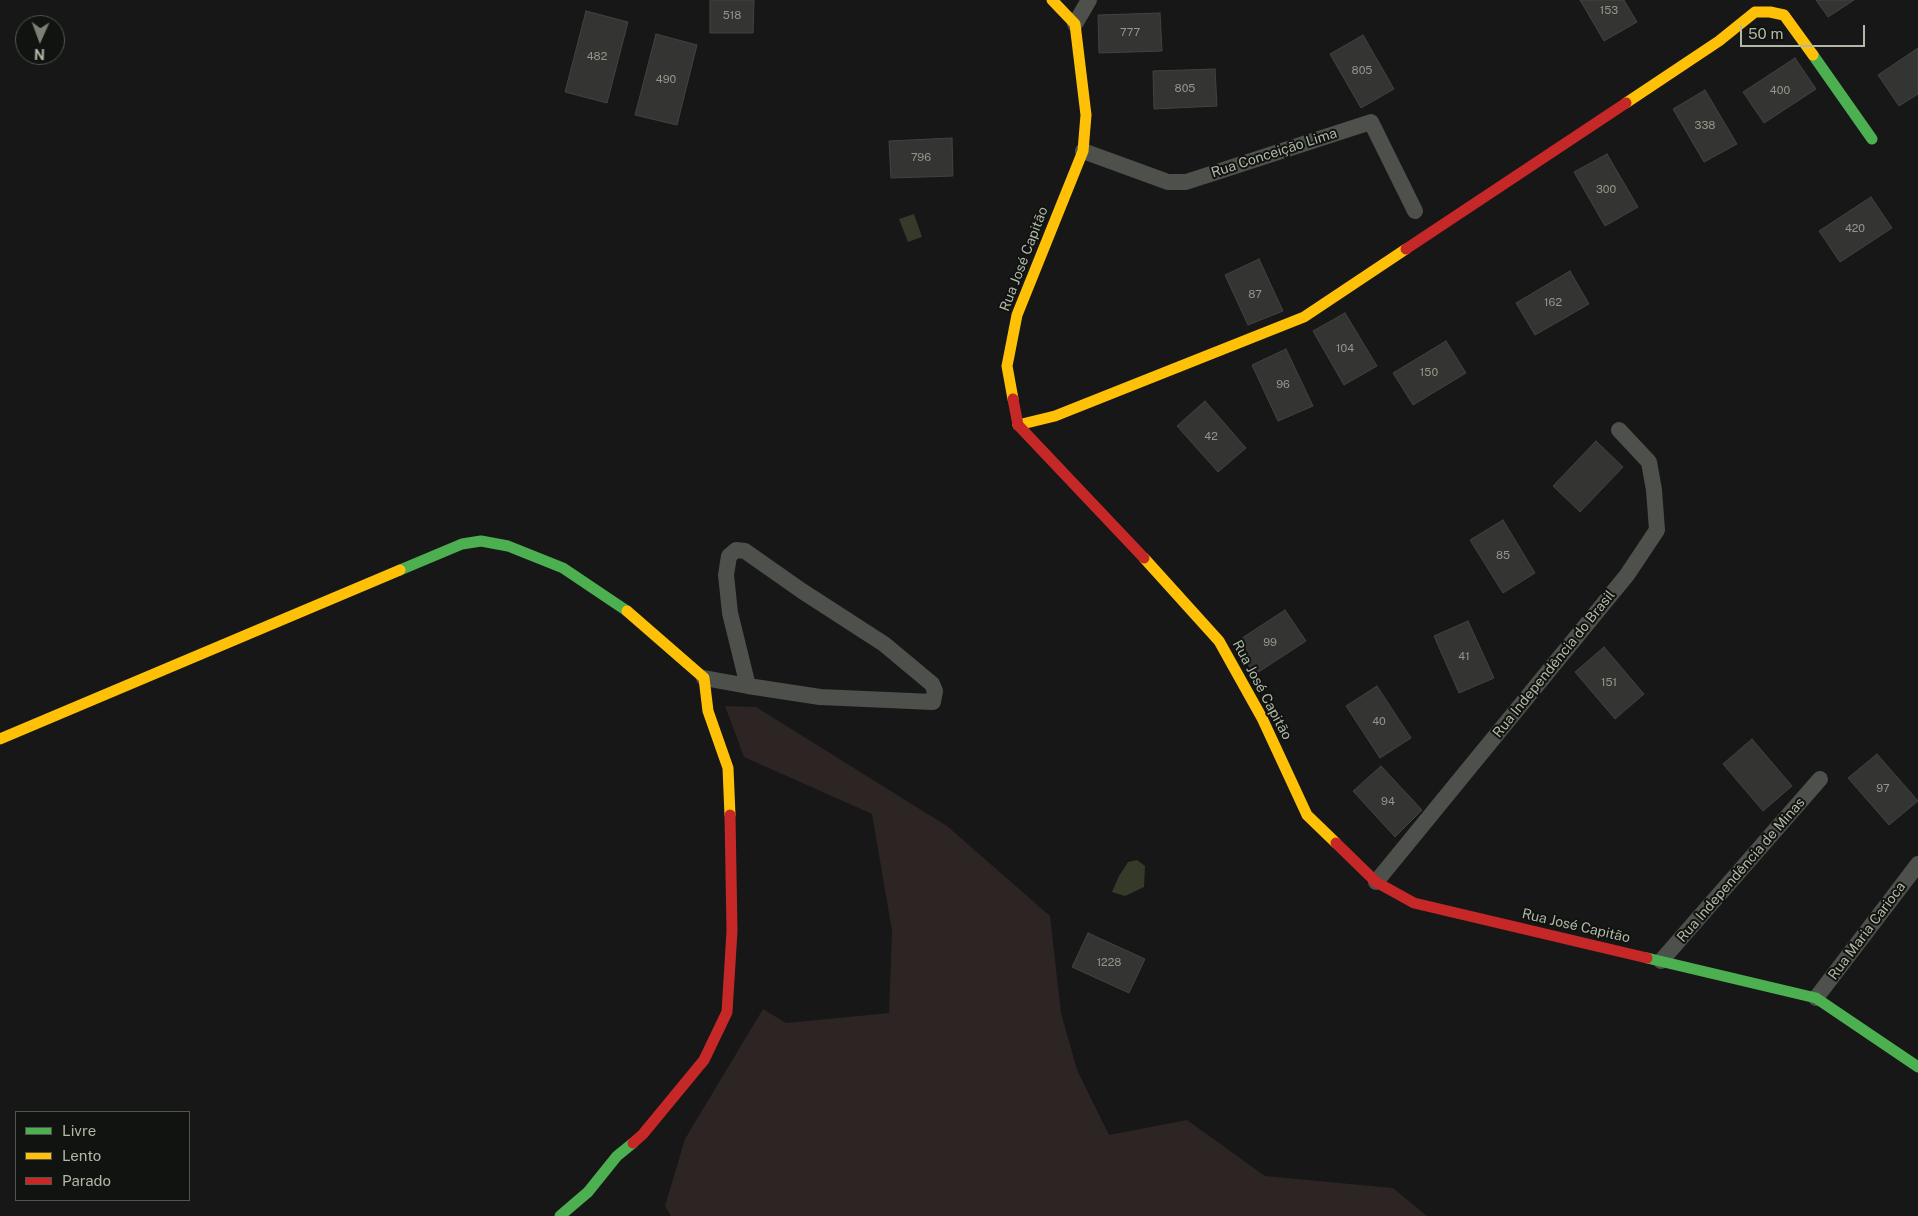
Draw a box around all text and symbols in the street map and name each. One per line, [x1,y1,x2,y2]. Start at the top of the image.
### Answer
house number: 153 [1600,4,1618,18]
house number: 518 [723,9,741,23]
north arrow [15,15,65,65]
scale bar [1743,15,1868,47]
text: 50 m [1748,25,1783,42]
house number: 777 [1120,26,1140,40]
text: N [34,46,45,62]
house number: 482 [587,50,607,64]
house number: 805 [1352,64,1372,78]
house number: 490 [656,73,676,87]
house number: 805 [1175,82,1195,96]
house number: 400 [1770,84,1790,98]
house number: 338 [1695,119,1715,133]
street label: Rua Conceição Lima [1209,125,1339,181]
house number: 796 [911,151,931,165]
house number: 300 [1596,183,1616,197]
street label: Rua José Capitão [996,204,1052,314]
house number: 420 [1845,222,1865,236]
house number: 87 [1248,288,1262,302]
house number: 162 [1544,296,1562,310]
house number: 104 [1336,342,1354,356]
house number: 150 [1420,366,1438,380]
house number: 96 [1276,378,1290,392]
house number: 42 [1204,430,1218,444]
house number: 85 [1496,549,1510,563]
street label: Rua Independência do Brasil [1489,587,1619,741]
house number: 99 [1263,636,1277,650]
street label: Rua José Capitão [1229,637,1295,743]
house number: 41 [1458,650,1470,664]
house number: 151 [1601,676,1617,690]
house number: 40 [1372,715,1386,729]
house number: 97 [1876,782,1890,796]
street label: Rua Independência de Minas [1674,794,1808,946]
house number: 94 [1381,795,1395,809]
street label: Rua Maria Carioca [1825,879,1909,983]
street label: Rua José Capitão [1520,905,1632,947]
house number: 1228 [1097,956,1121,970]
legend [15,1111,190,1201]
text: Livre [62,1122,96,1139]
text: Lento [62,1147,101,1164]
text: Parado [62,1172,111,1189]

